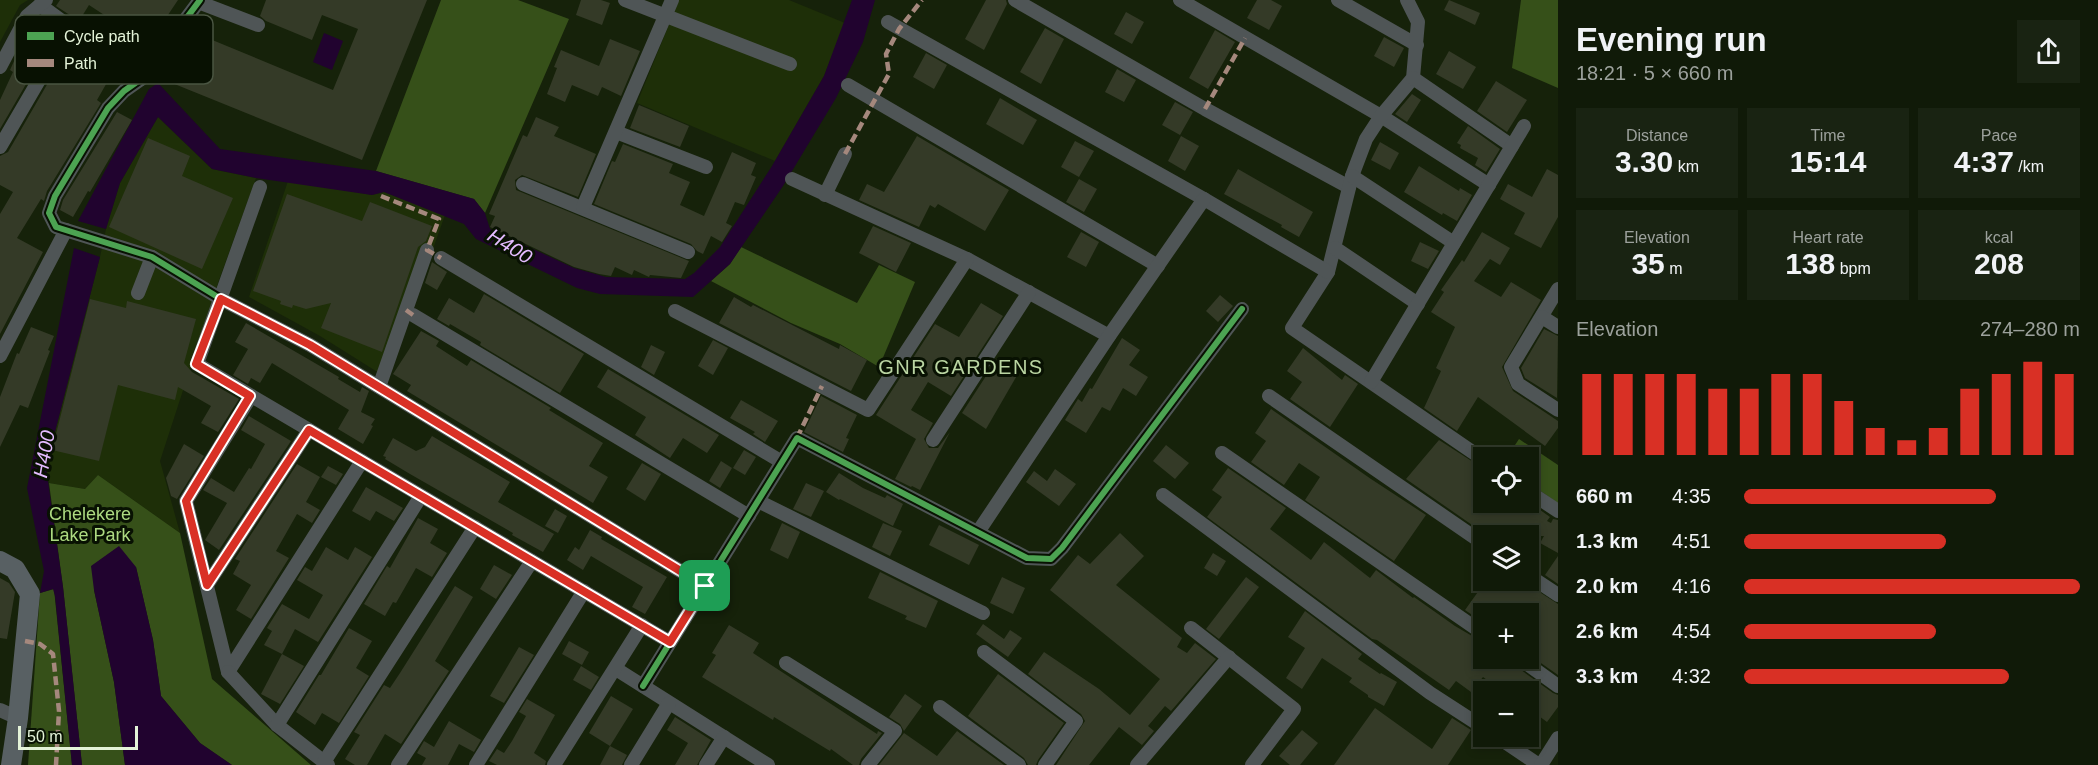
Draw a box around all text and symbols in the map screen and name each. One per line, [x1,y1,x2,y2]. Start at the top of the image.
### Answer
legend [15,15,213,84]
button: share [2017,20,2080,83]
text: Evening run [1576,21,1767,58]
text: Cycle path [64,28,140,45]
text: Path [64,55,97,72]
text: 18:21 · 5 × 660 m [1576,62,1733,84]
text: Distance [1626,127,1688,144]
text: Time [1811,127,1845,144]
text: Pace [1981,127,2017,144]
text: 3.30 [1615,145,1673,178]
text: 15:14 [1790,145,1866,178]
text: 4:37 [1954,145,2014,178]
text: km [1673,158,1699,175]
text: /km [2014,158,2044,175]
water label: H400 [484,224,536,268]
text: Elevation [1624,229,1690,246]
text: Heart rate [1792,229,1864,246]
text: kcal [1985,229,2013,246]
text: 35 [1631,247,1665,280]
text: 138 [1785,247,1835,280]
text: 208 [1974,247,2024,280]
text: m [1665,260,1683,277]
text: bpm [1835,260,1871,277]
text: Elevation [1576,318,1658,340]
text: 274–280 m [1980,318,2080,340]
district label: GNR GARDENS [878,356,1044,378]
water label: H400 [29,429,59,479]
map controls [1473,447,1539,747]
button: locate [1473,447,1539,513]
text: 660 m [1576,485,1633,507]
text: 4:35 [1672,485,1711,507]
park label: Chelekere Lake Park [49,504,132,545]
button: layers [1473,525,1539,591]
text: 1.3 km [1576,530,1638,552]
text: 4:51 [1672,530,1711,552]
pin [679,560,730,611]
icon: arrive [688,569,721,602]
text: 2.0 km [1576,575,1638,597]
text: 4:16 [1672,575,1711,597]
button: + [1473,603,1539,669]
text: 2.6 km [1576,620,1638,642]
text: 4:54 [1672,620,1711,642]
text: 3.3 km [1576,665,1638,687]
text: 4:32 [1672,665,1711,687]
button: − [1473,681,1539,747]
scale bar [18,723,138,750]
text: 50 m [27,728,63,745]

